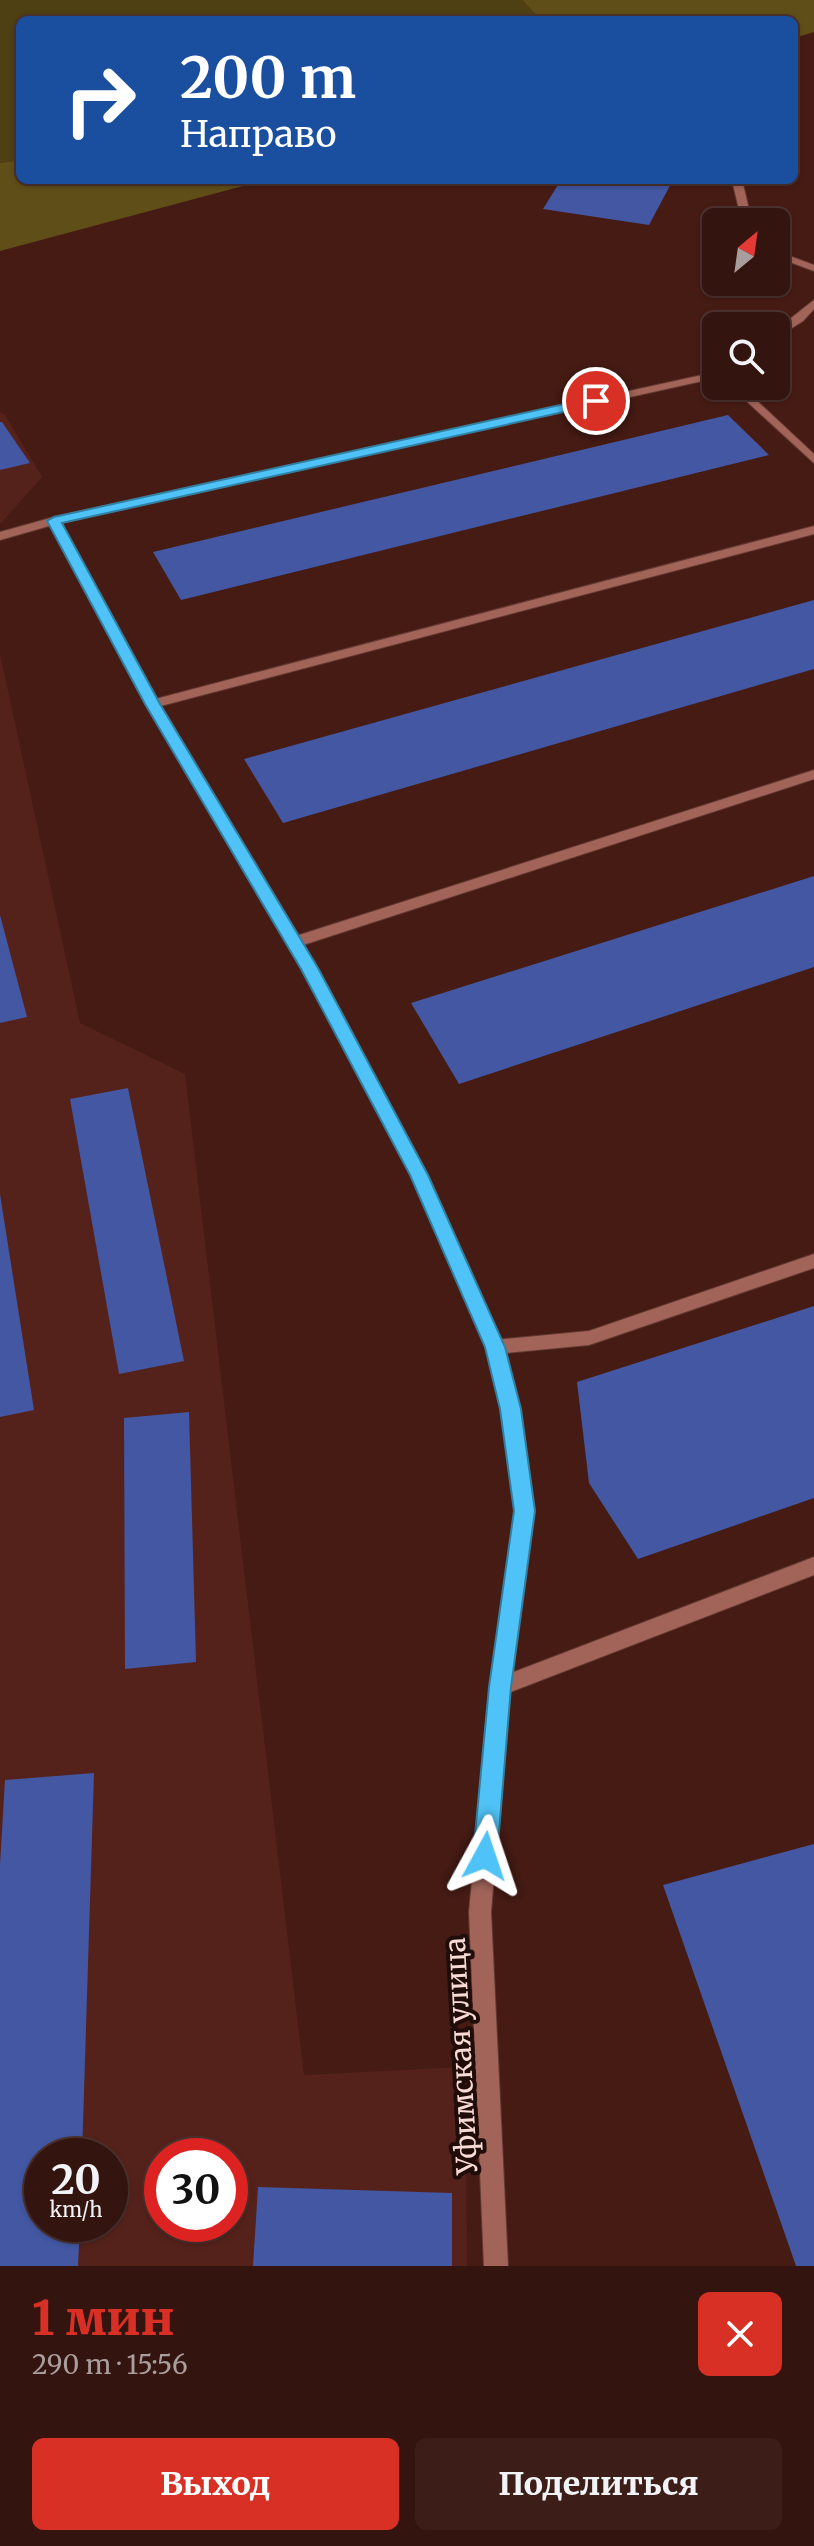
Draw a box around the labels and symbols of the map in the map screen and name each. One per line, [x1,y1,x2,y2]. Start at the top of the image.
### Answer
north arrow [702,208,790,296]
pin [562,367,630,435]
position arrow [443,1814,527,1898]
street label: Уфимская улица [437,1937,485,2176]
speed limit sign: 30 [144,2138,248,2242]

